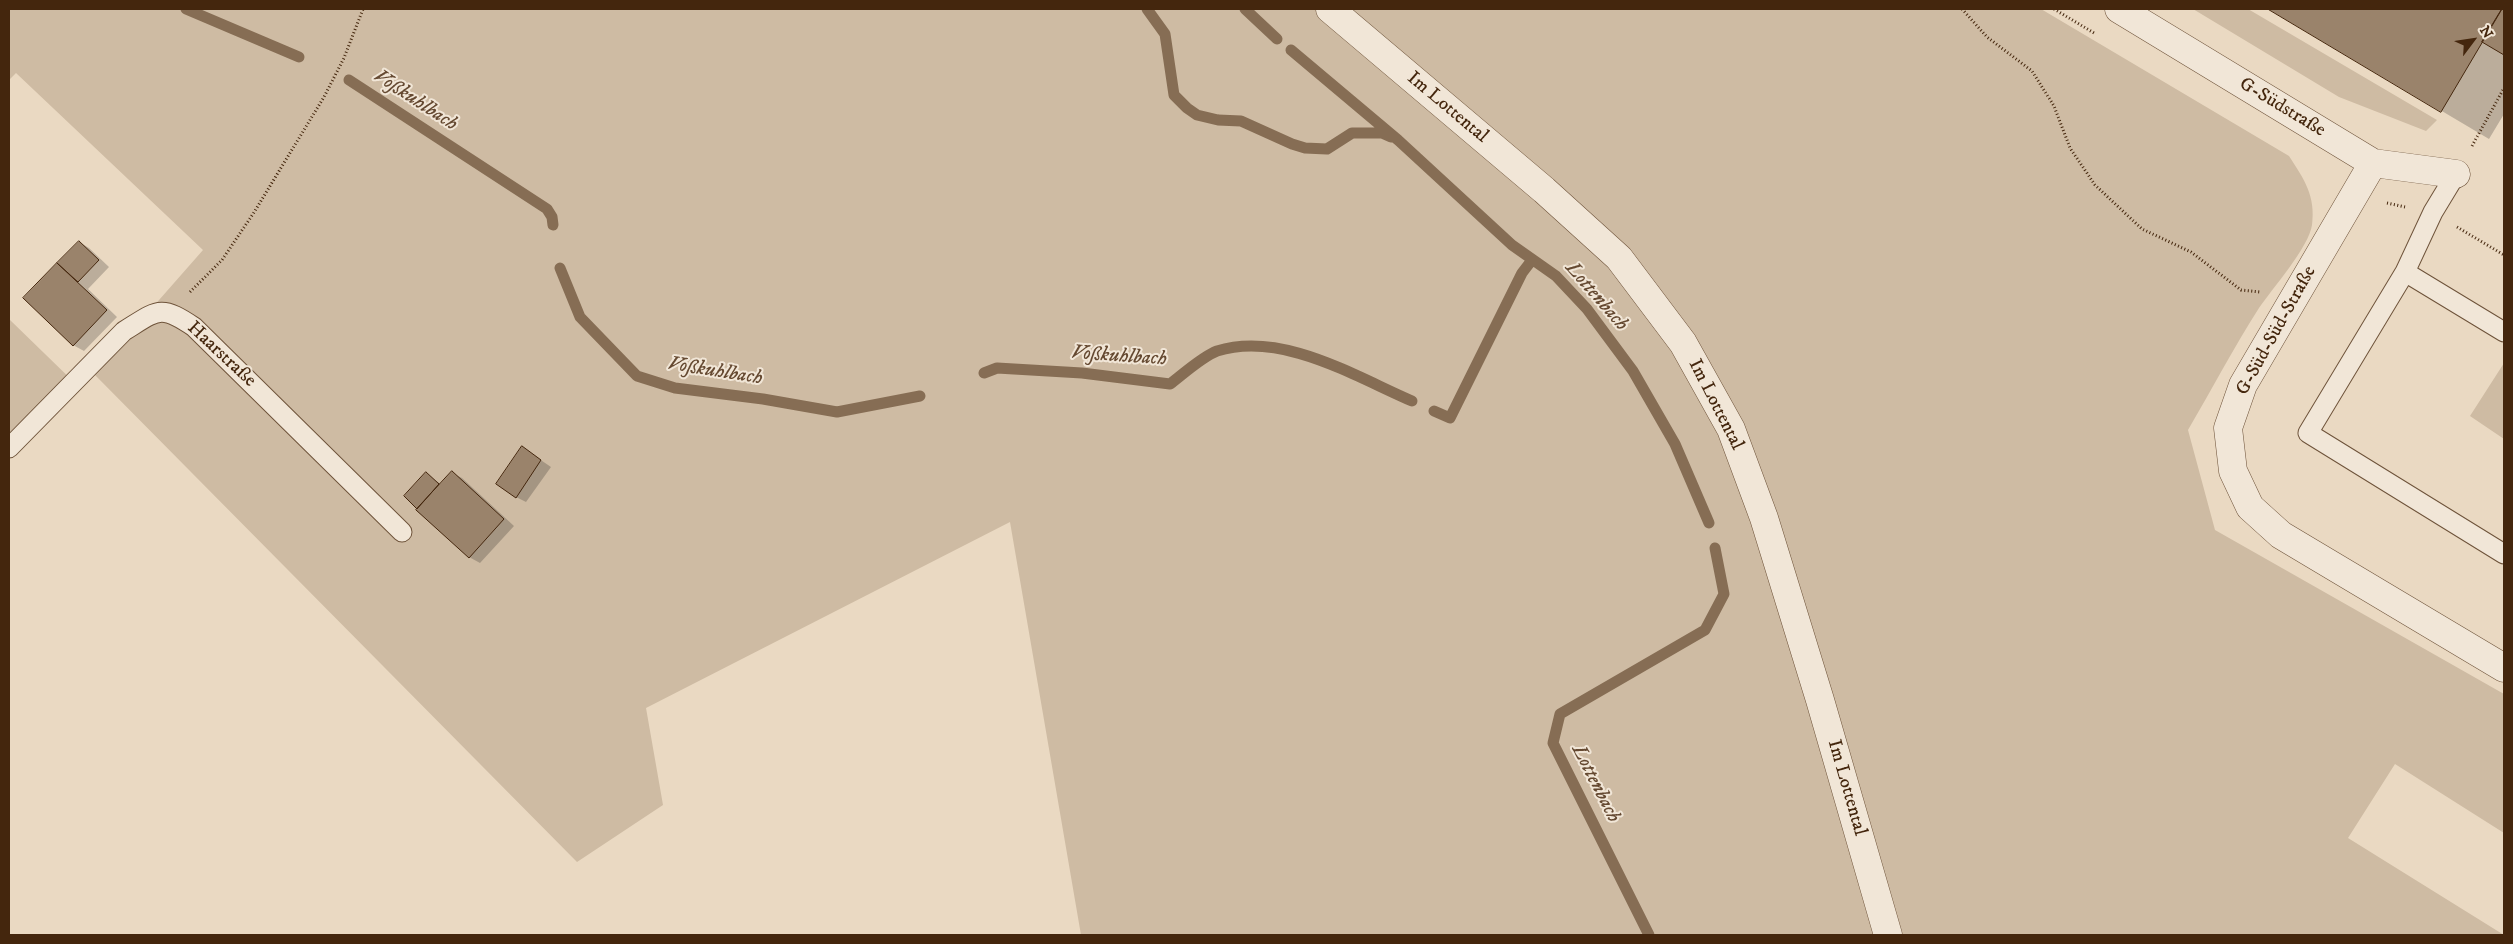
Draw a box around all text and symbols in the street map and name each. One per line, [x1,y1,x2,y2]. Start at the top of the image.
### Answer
north arrow [2448,15,2498,65]
text: N [2475,23,2497,42]
water label: Voßkuhlbach [368,65,462,137]
street label: Im Lottental [1402,68,1492,148]
street label: G-Südstraße [2235,73,2329,143]
water label: Lottenbach [1559,257,1633,337]
street label: G-Süd-Süd-Straße [2232,262,2322,400]
street label: Haarstraße [182,317,260,393]
water label: Voßkuhlbach [1070,342,1168,372]
water label: Voßkuhlbach [666,353,764,391]
street label: Im Lottental [1682,356,1748,454]
street label: Im Lottental [1821,737,1871,839]
water label: Lottenbach [1565,741,1625,827]

